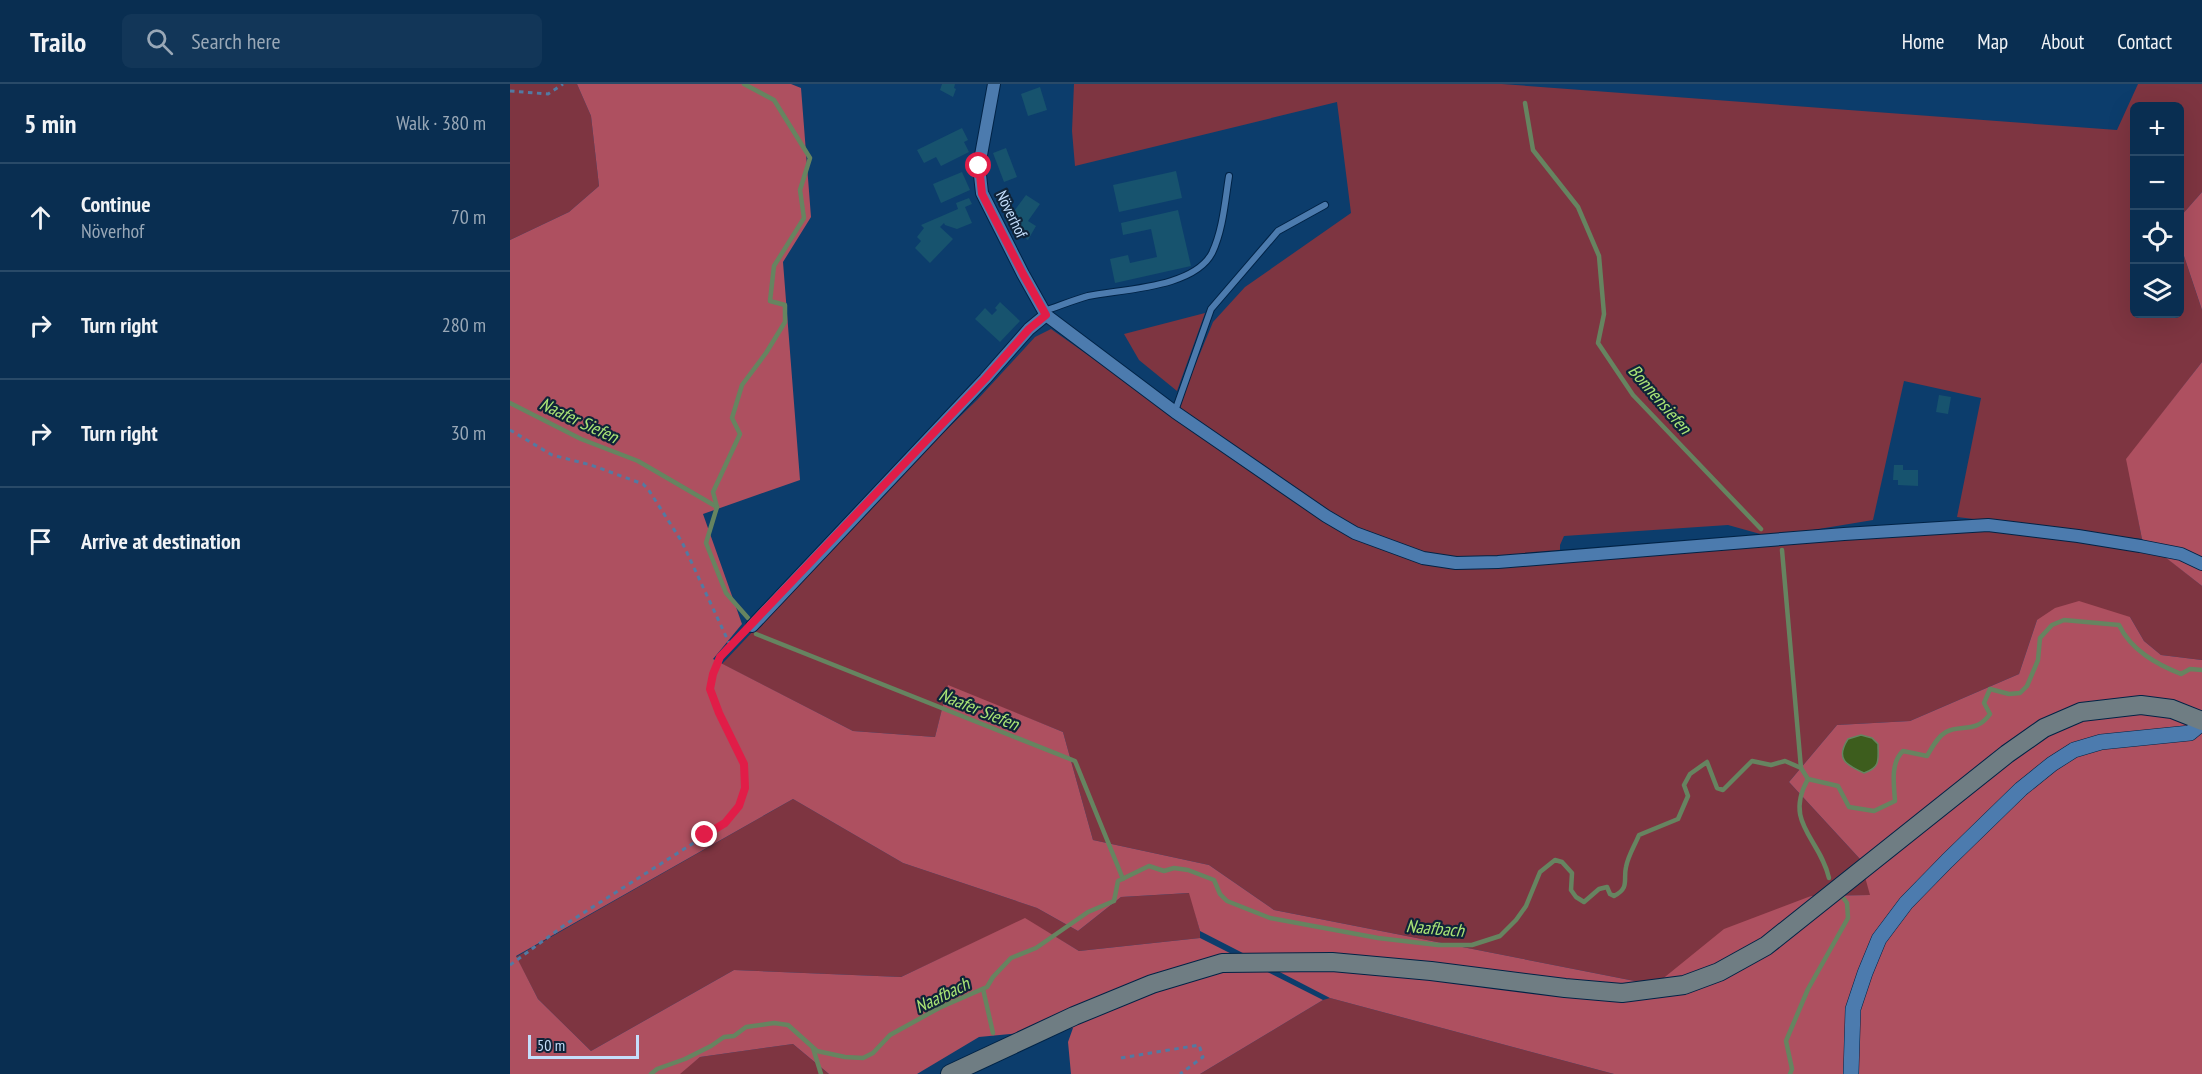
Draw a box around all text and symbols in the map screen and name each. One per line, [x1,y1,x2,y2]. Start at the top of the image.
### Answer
search box [122,14,542,68]
text: Trailo [30,23,86,60]
icon: search [143,25,176,58]
text: Search here [191,27,281,55]
text: Home [1902,28,1944,55]
text: Map [1977,28,2008,55]
text: About [2041,28,2084,55]
text: Contact [2117,28,2172,55]
map controls [2130,102,2184,318]
button: + [2130,102,2184,156]
text: 5 min [24,107,77,140]
text: Walk · 380 m [396,110,486,136]
route start [965,152,991,178]
button: − [2130,156,2184,210]
street label: Növerhof [992,187,1032,242]
text: Continue [81,190,151,218]
icon: ahead [24,201,57,234]
text: 70 m [451,204,486,230]
button: locate [2130,210,2184,264]
text: Növerhof [81,218,144,244]
button: layers [2130,264,2184,318]
icon: right [24,309,57,342]
text: Turn right [81,311,158,339]
text: 280 m [442,312,486,338]
water label: Bonnensiefen [1624,360,1697,439]
water label: Naafer Siefen [536,392,623,449]
icon: right [24,417,57,450]
text: Turn right [81,419,158,447]
text: 30 m [451,420,486,446]
icon: arrive [24,525,57,558]
text: Arrive at destination [81,527,241,555]
water label: Naafer Siefen [936,683,1023,736]
route end [691,821,717,847]
water label: Naafbach [1405,914,1466,942]
water label: Naafbach [911,971,974,1018]
scale bar [528,1032,639,1060]
text: 50 m [537,1035,565,1055]

